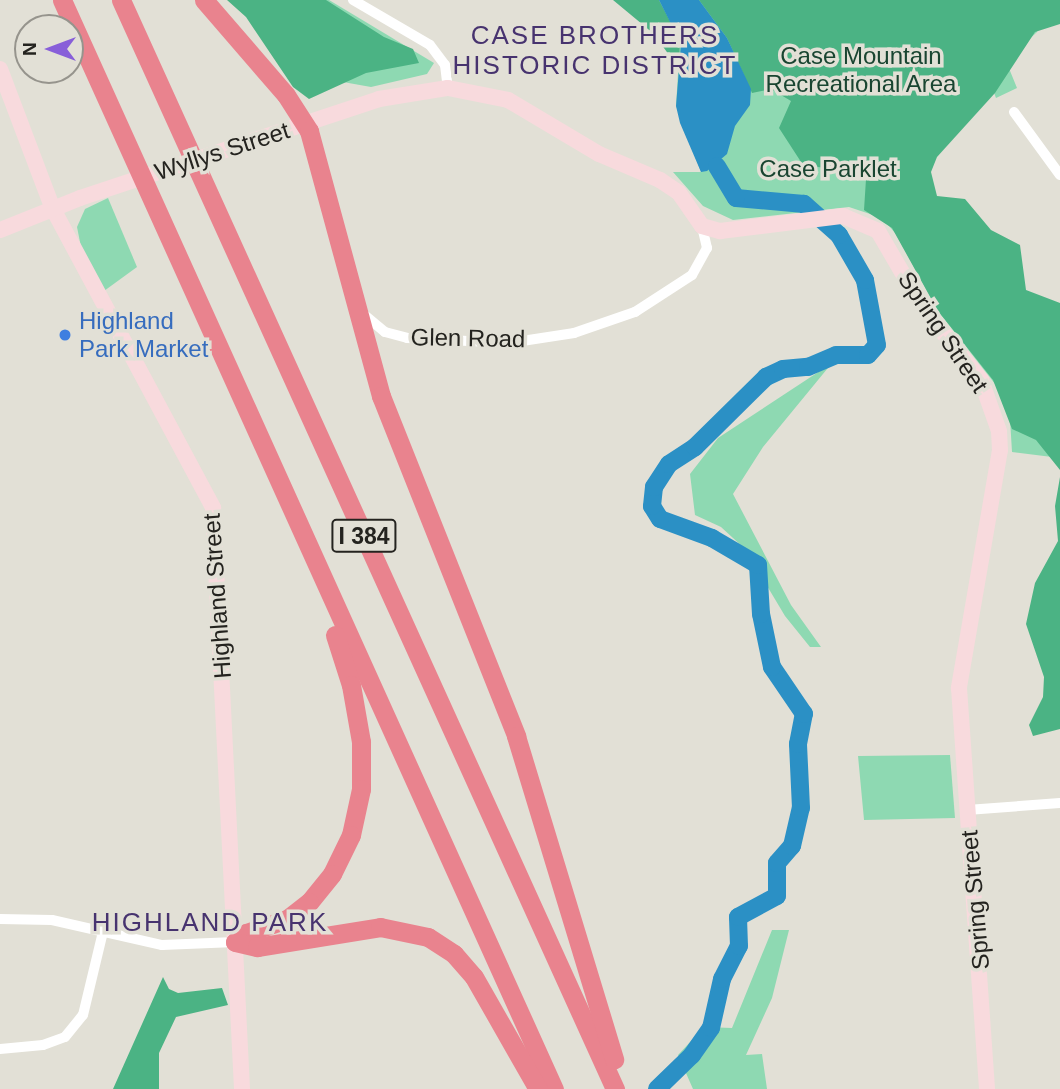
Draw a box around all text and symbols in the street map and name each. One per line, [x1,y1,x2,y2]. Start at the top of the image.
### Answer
north arrow [14,14,84,84]
district label: CASE BROTHERS HISTORIC DISTRICT [455,20,735,82]
text: N [19,42,40,56]
park label: Case Mountain Recreational Area [765,42,957,98]
street label: Wyllys Street [151,116,293,186]
park label: Case Parklet [759,155,897,183]
street label: Spring Street [892,266,994,398]
place label: Highland Park Market [79,307,208,363]
street label: Glen Road [410,323,526,353]
marker: Highland Park Market [57,327,73,343]
street label: Highland Street [197,512,237,680]
road number: I 384 [331,516,397,556]
street label: Spring Street [955,829,995,971]
district label: HIGHLAND PARK [93,907,327,939]

